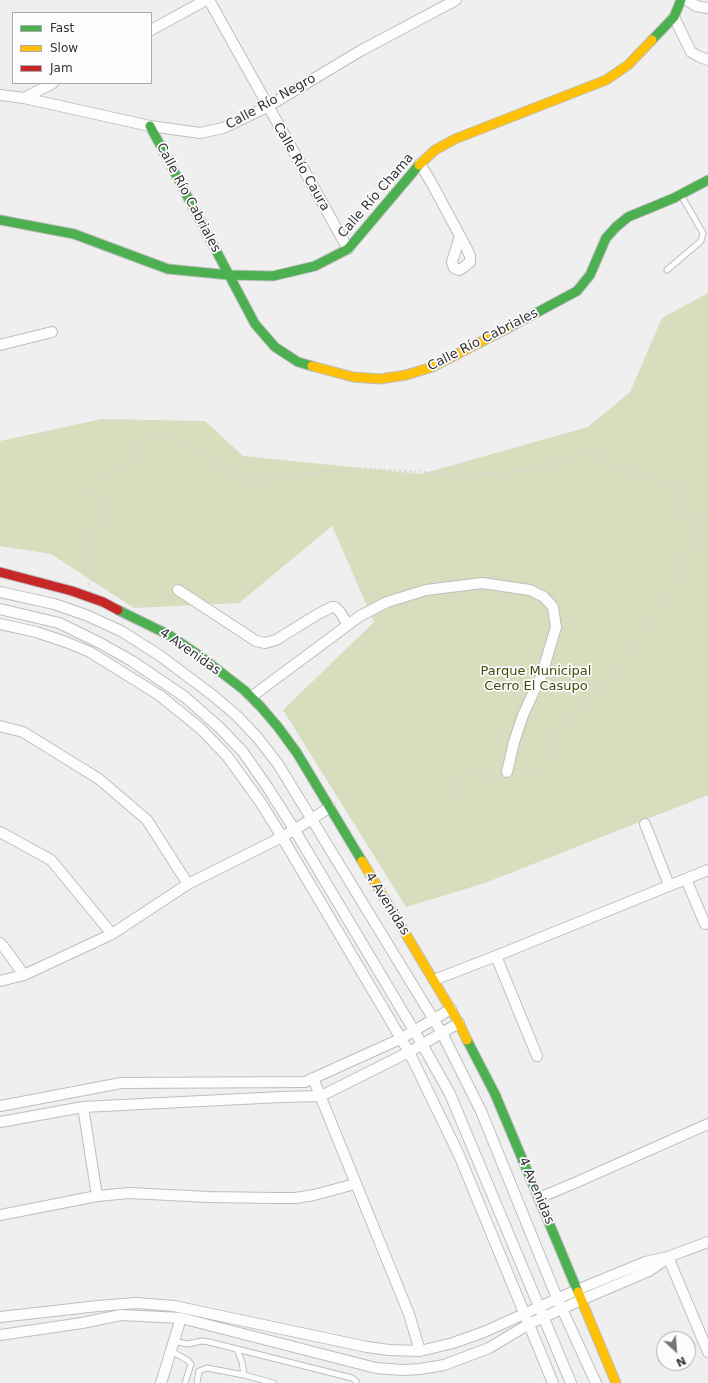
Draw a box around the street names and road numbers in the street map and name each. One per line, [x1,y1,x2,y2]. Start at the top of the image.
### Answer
street label: Calle Río Negro [223,71,319,133]
street label: Calle Río Caura [269,120,333,214]
street label: Calle Río Cabriales [153,141,223,255]
street label: Calle Río Chama [335,150,417,242]
street label: Calle Río Cabriales [425,305,541,375]
street label: 4 Avenidas [156,625,224,679]
street label: 4 Avenidas [362,870,412,938]
street label: 4 Avenidas [515,1155,557,1227]

